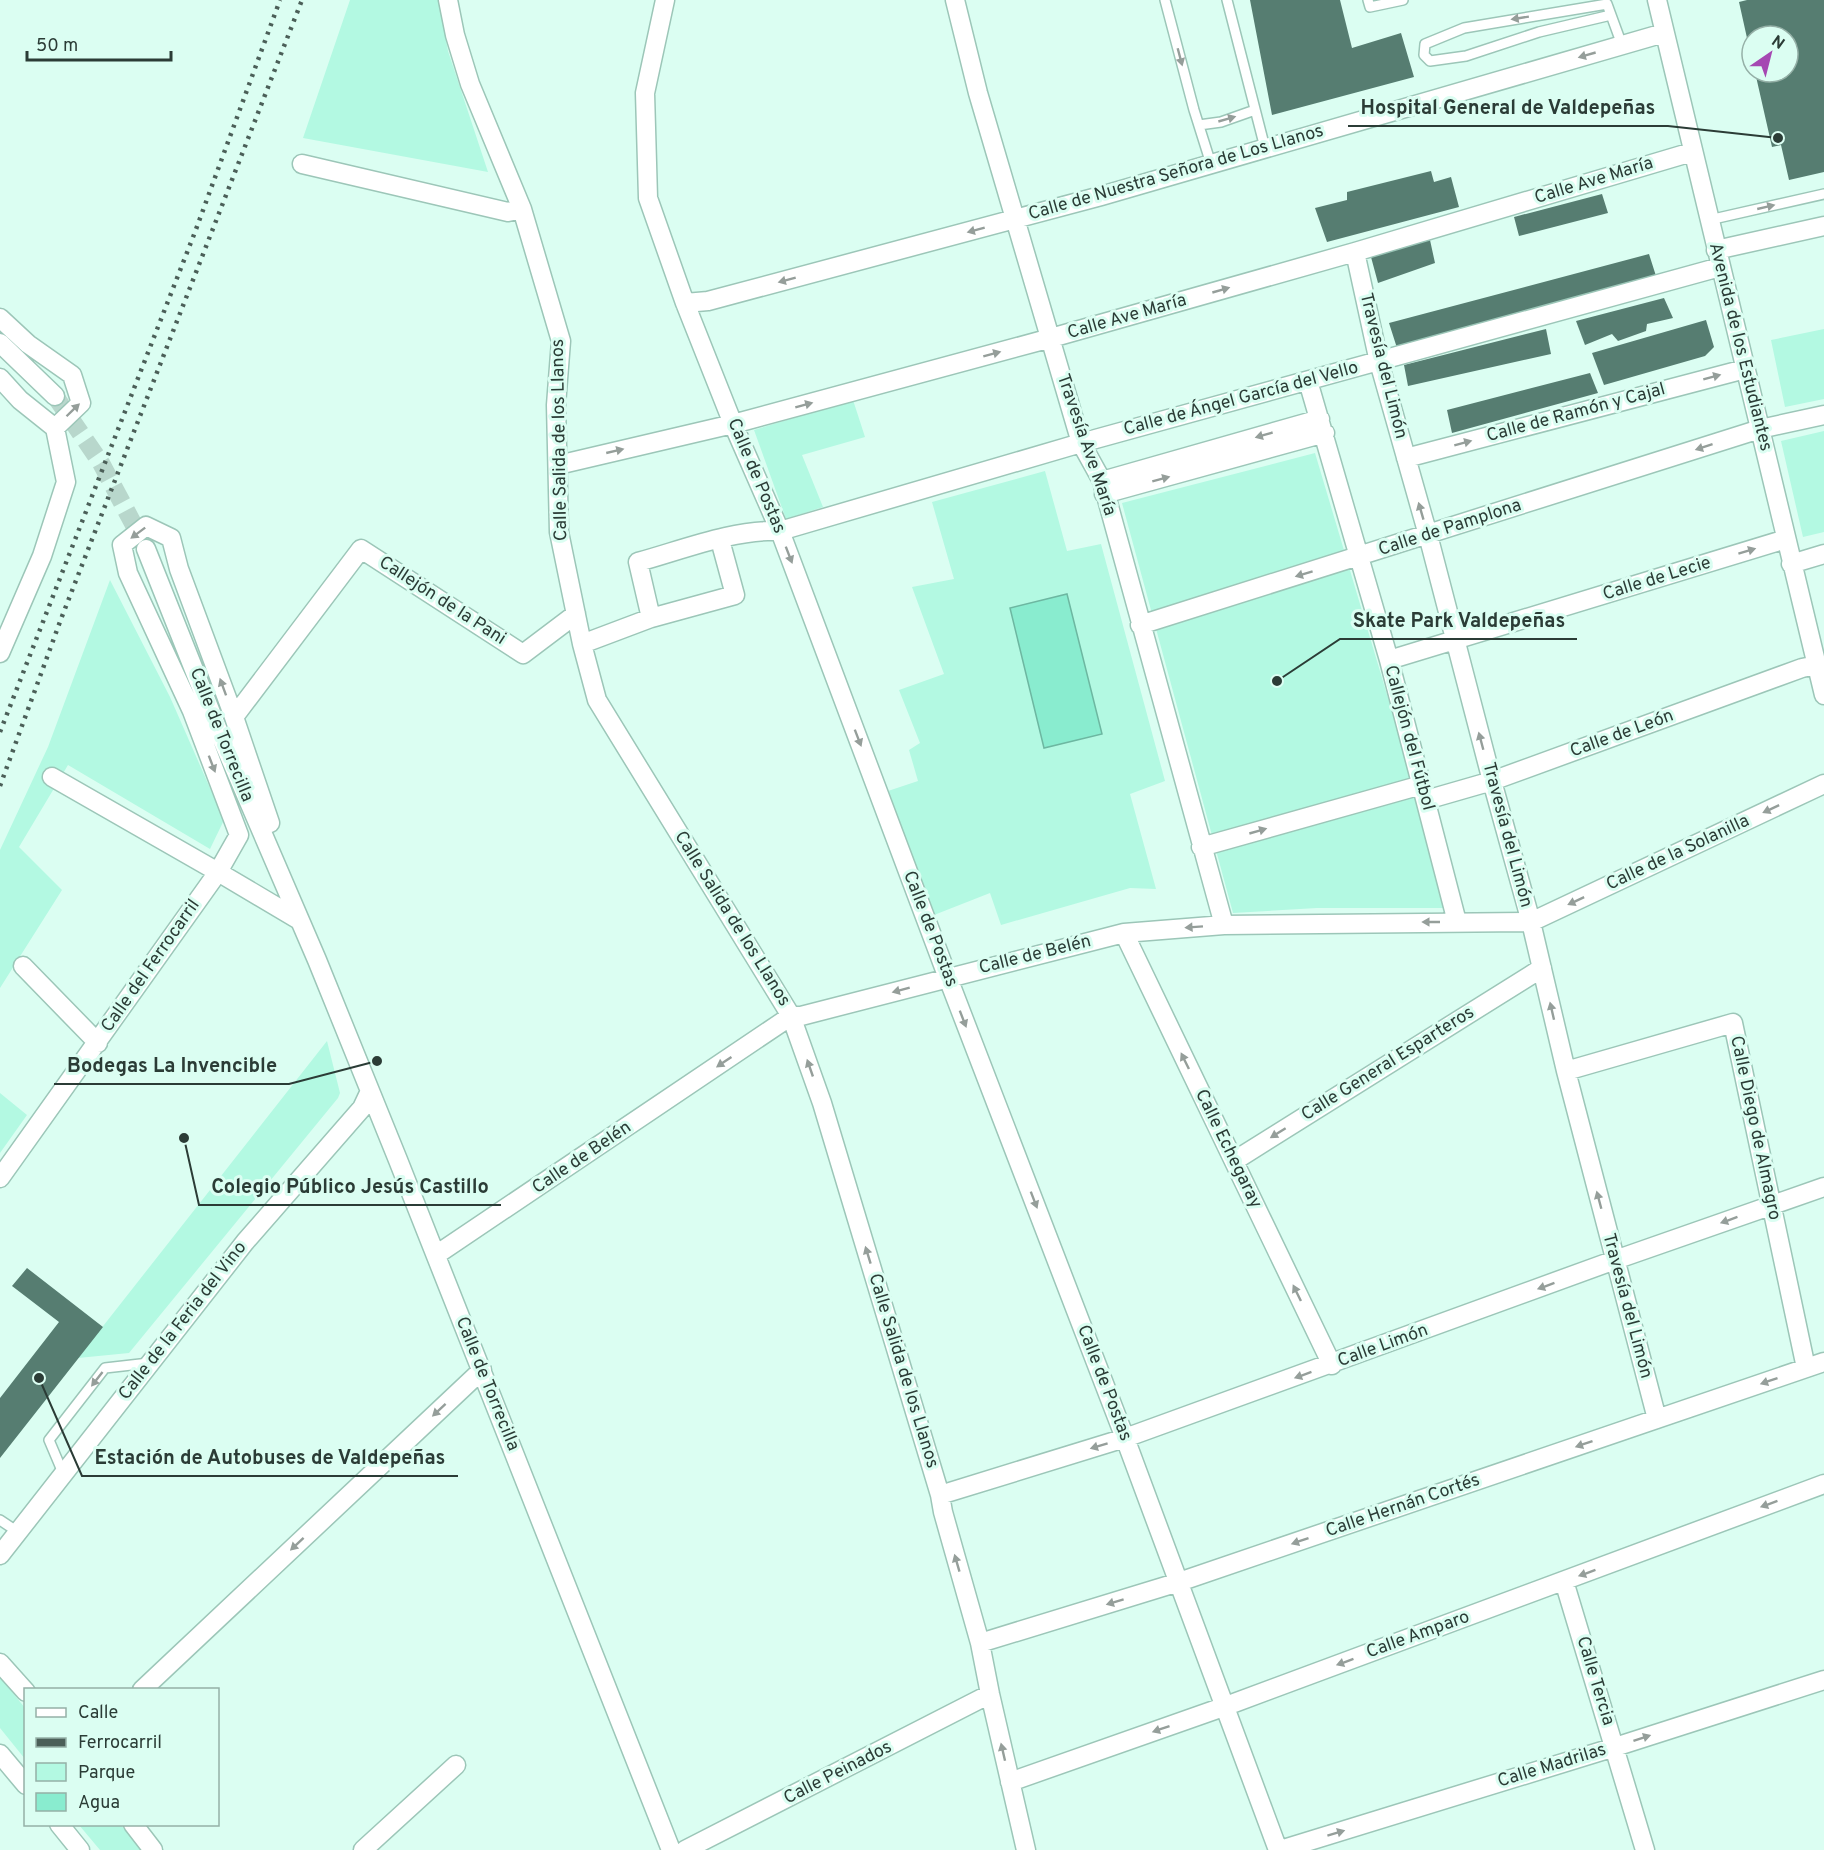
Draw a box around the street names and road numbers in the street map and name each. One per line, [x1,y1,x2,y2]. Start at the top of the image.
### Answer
street label: Calle de Nuestra Señora de Los Llanos [1026,120,1326,226]
street label: Calle Ave María [1532,152,1656,210]
street label: Avenida de los Estudiantes [1703,240,1777,454]
street label: Calle Ave María [1065,289,1189,345]
street label: Travesía del Limón [1354,291,1412,441]
street label: Calle Salida de los Llanos [547,339,573,541]
street label: Calle de Ángel García del Vello [1121,355,1361,441]
street label: Travesía Ave María [1051,371,1121,519]
street label: Calle de Ramón y Cajal [1484,378,1668,448]
street label: Calle de Postas [721,415,791,537]
street label: Calle de Pamplona [1376,494,1524,562]
street label: Callejón de la Pani [374,551,510,651]
street label: Calle de Lecie [1600,552,1714,606]
street label: Callejón del Fútbol [1379,663,1439,813]
street label: Calle de Torrecilla [184,665,258,805]
street label: Calle de León [1567,705,1677,763]
street label: Travesía del Limón [1477,760,1537,910]
street label: Calle de la Solanilla [1603,810,1753,896]
street label: Calle Salida de los Llanos [669,827,795,1011]
street label: Calle de Postas [897,868,963,990]
street label: Calle del Ferrocarril [97,895,205,1037]
street label: Calle de Belén [977,930,1093,980]
street label: Calle General Esparteros [1297,1001,1479,1127]
street label: Calle Diego de Almagro [1724,1034,1786,1222]
street label: Calle Echegaray [1189,1086,1267,1212]
street label: Calle de Belén [528,1116,636,1200]
street label: Travesía del Limón [1597,1231,1657,1381]
street label: Calle de la Feria del Vino [114,1237,252,1405]
street label: Calle Salida de los Llanos [862,1271,944,1471]
street label: Calle de Torrecilla [450,1314,524,1454]
street label: Calle Limón [1335,1319,1431,1373]
street label: Calle de Postas [1071,1322,1137,1444]
street label: Calle Hernán Cortés [1323,1469,1483,1543]
street label: Calle Amparo [1363,1606,1473,1664]
street label: Calle Tercia [1571,1634,1619,1728]
street label: Calle Peinados [780,1736,896,1810]
street label: Calle Madrilas [1495,1739,1609,1793]

